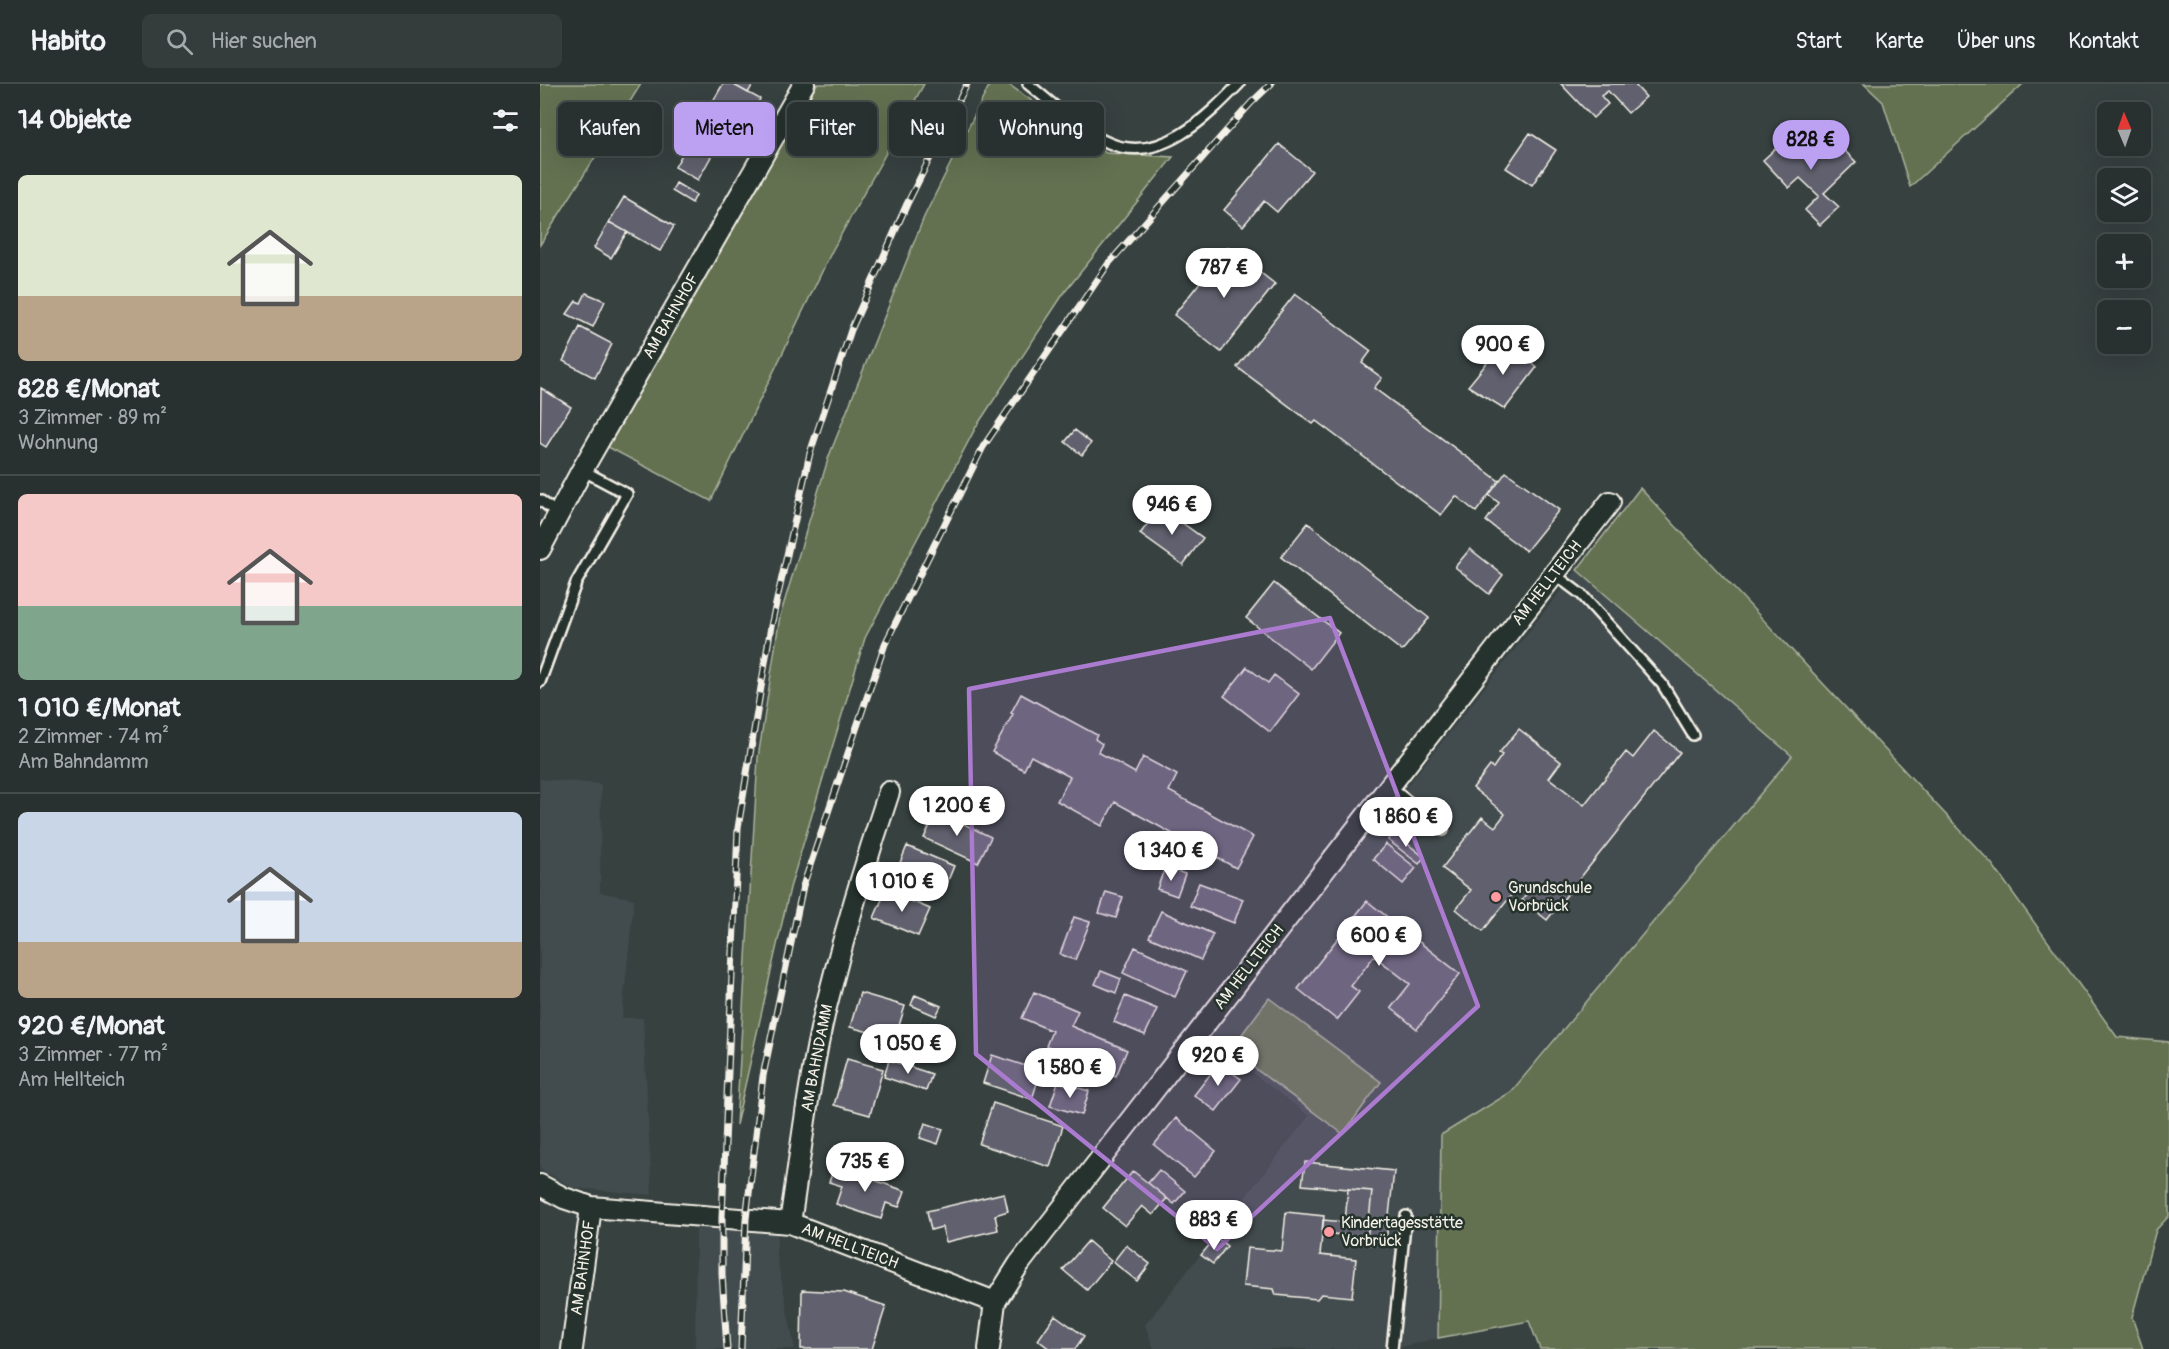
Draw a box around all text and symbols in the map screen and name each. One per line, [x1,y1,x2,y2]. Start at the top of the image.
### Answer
search box [142,14,562,68]
text: Habito [30,24,106,59]
icon: search [163,25,196,58]
text: Hier suchen [211,27,317,55]
text: Start [1796,28,1842,55]
text: Karte [1875,28,1924,55]
text: Über uns [1957,28,2035,55]
text: Kontakt [2068,28,2139,55]
chip: Kaufen [558,102,662,156]
chip: Mieten [674,102,775,156]
chip: Filter [787,102,877,156]
chip: Neu [889,102,966,156]
chip: Wohnung [978,102,1104,156]
north arrow [2097,102,2151,156]
map controls [2097,102,2151,354]
text: 14 Objekte [18,104,131,136]
icon: filters [489,104,522,137]
pin: 828 € [1769,120,1853,171]
text: 828 € [1787,127,1835,152]
button: layers [2097,168,2151,222]
icon: home [216,214,324,322]
button: + [2097,234,2151,288]
pin: 787 € [1182,248,1266,299]
text: 787 € [1200,255,1248,280]
street label: AM BAHNHOF [638,269,704,362]
button: − [2097,300,2151,354]
pin: 900 € [1461,325,1545,376]
text: 900 € [1475,332,1531,357]
text: 828 €/Monat [18,373,160,405]
text: 3 Zimmer · 89 m² [18,405,167,430]
text: Wohnung [18,430,98,455]
pin: 946 € [1130,485,1214,536]
text: 946 € [1146,492,1198,517]
icon: home [216,533,324,641]
street label: AM HELLTEICH [1508,537,1586,629]
text: 1 010 €/Monat [18,692,181,724]
text: 2 Zimmer · 74 m² [18,724,169,749]
text: Am Bahndamm [18,749,149,774]
pin: 1 200 € [902,786,1012,837]
text: 1 200 € [923,793,991,818]
pin: 1 860 € [1351,797,1461,848]
text: 1 860 € [1373,804,1439,829]
pin: 1 340 € [1116,831,1226,882]
text: 1 340 € [1138,838,1204,863]
icon: home [216,851,324,959]
pin: 1 010 € [847,862,957,913]
text: 1 010 € [870,869,934,894]
place label: Grundschule Vorbrück [1508,878,1592,916]
marker: Grundschule Vorbrück [1489,890,1503,904]
pin: 600 € [1337,916,1421,967]
street label: AM HELLTEICH [1210,921,1288,1013]
text: 600 € [1351,923,1407,948]
street label: AM BAHNDAMM [797,1002,837,1114]
text: 920 €/Monat [18,1010,165,1042]
pin: 1 050 € [853,1024,963,1075]
text: 1 050 € [874,1031,942,1056]
pin: 920 € [1176,1036,1260,1087]
text: 3 Zimmer · 77 m² [18,1042,168,1067]
text: 920 € [1192,1043,1244,1068]
pin: 1 580 € [1015,1048,1125,1099]
text: 1 580 € [1038,1055,1102,1080]
text: Am Hellteich [18,1067,125,1092]
pin: 735 € [823,1142,907,1193]
text: 735 € [840,1149,890,1174]
pin: 883 € [1172,1200,1256,1251]
text: 883 € [1190,1207,1238,1232]
place label: Kindertagesstätte Vorbrück [1341,1213,1463,1251]
street label: AM HELLTEICH [799,1218,901,1274]
street label: AM BAHNHOF [566,1219,600,1317]
marker: Kindertagesstätte Vorbrück [1322,1225,1336,1239]

